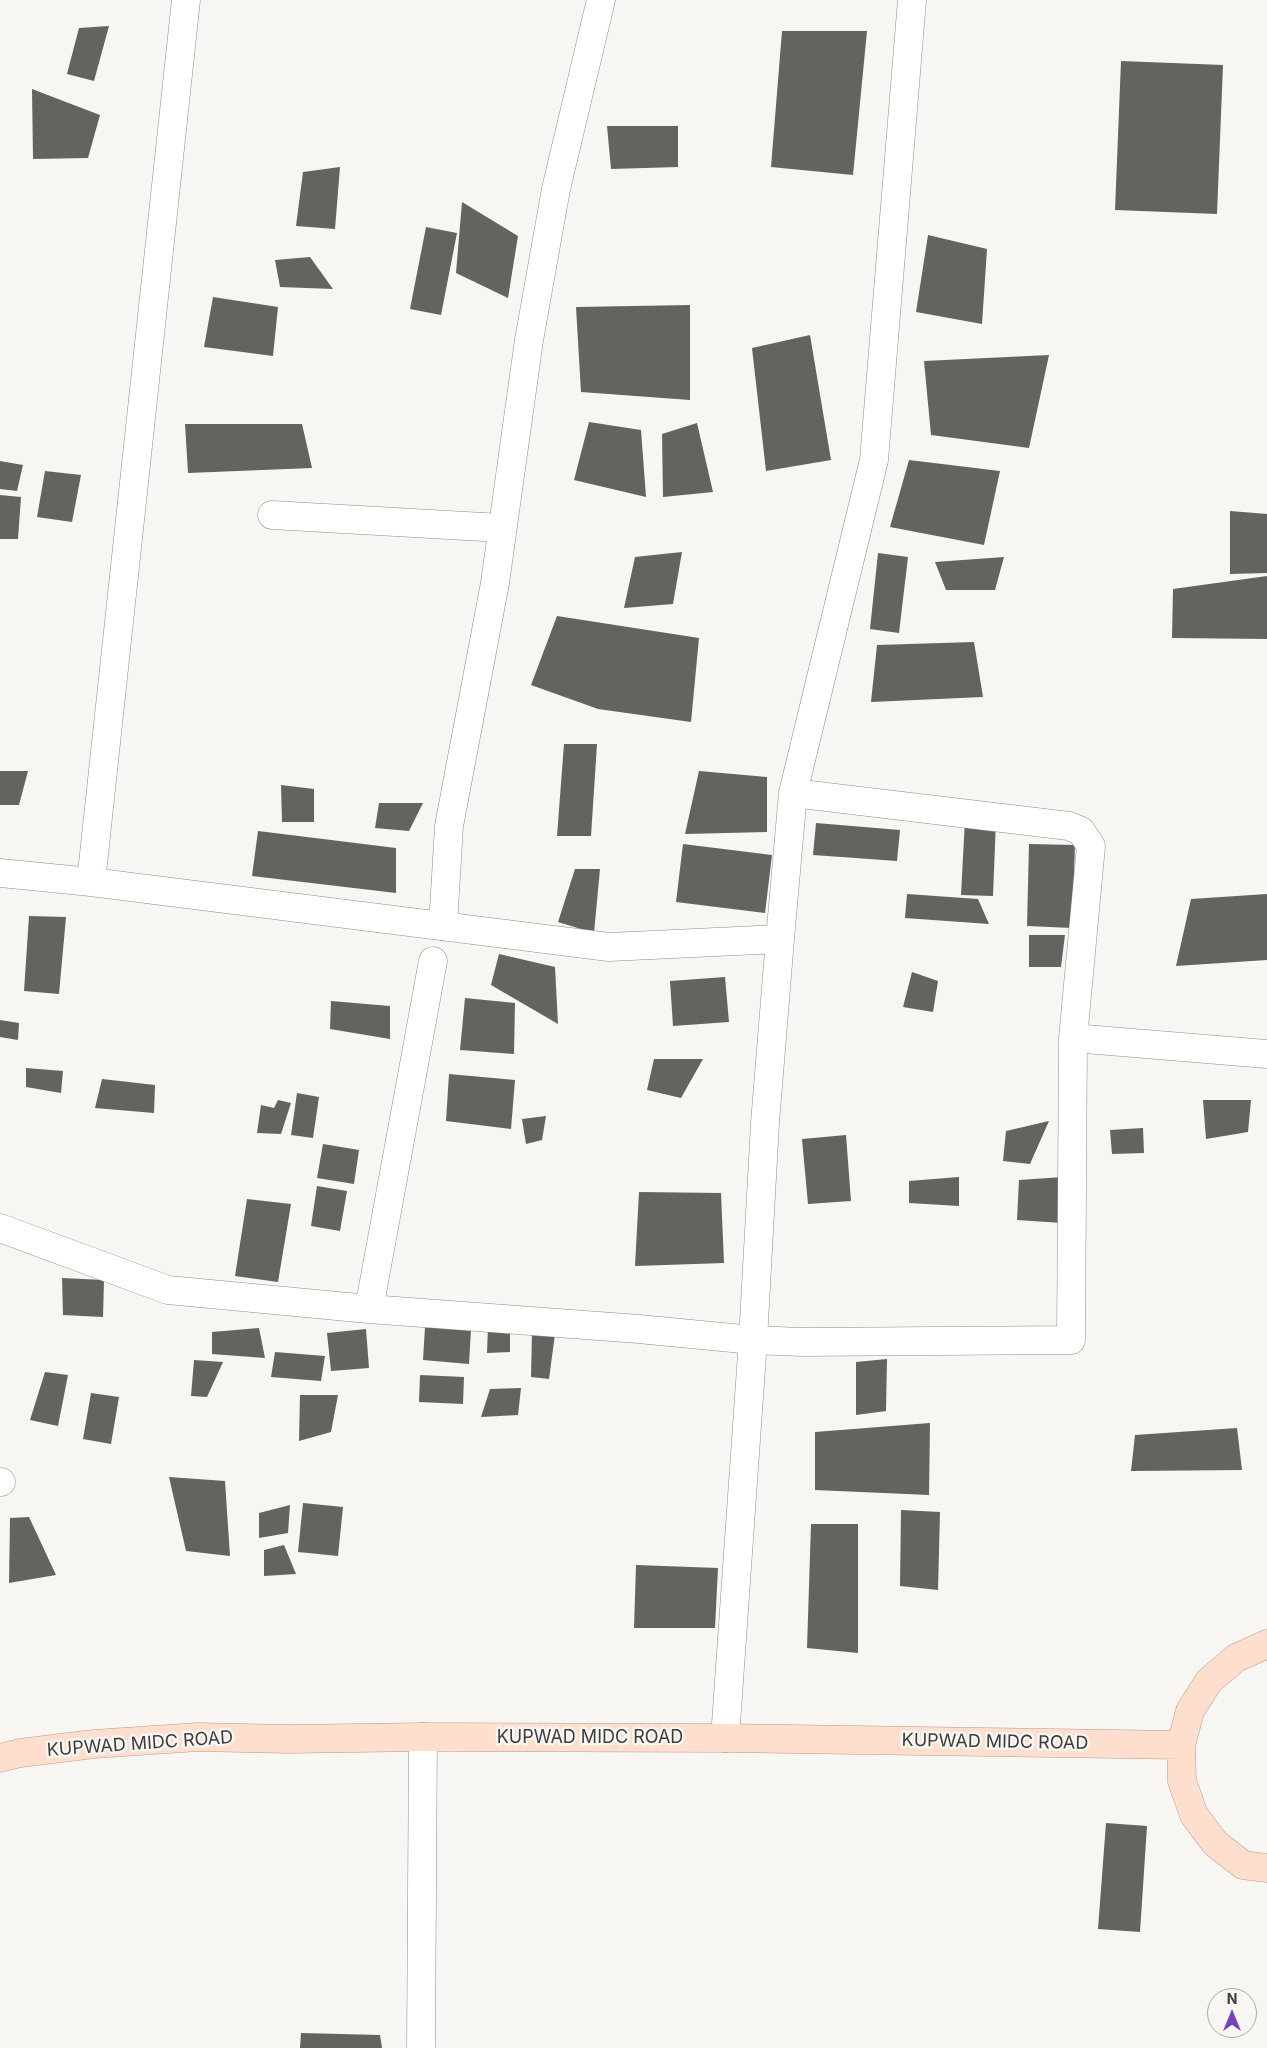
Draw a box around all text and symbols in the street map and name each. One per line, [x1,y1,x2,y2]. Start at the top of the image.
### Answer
street label: KUPWAD MIDC ROAD [46,1727,234,1761]
street label: KUPWAD MIDC ROAD [497,1727,683,1749]
street label: KUPWAD MIDC ROAD [902,1730,1088,1754]
north arrow [1207,1988,1257,2038]
text: N [1227,1990,1237,2007]

